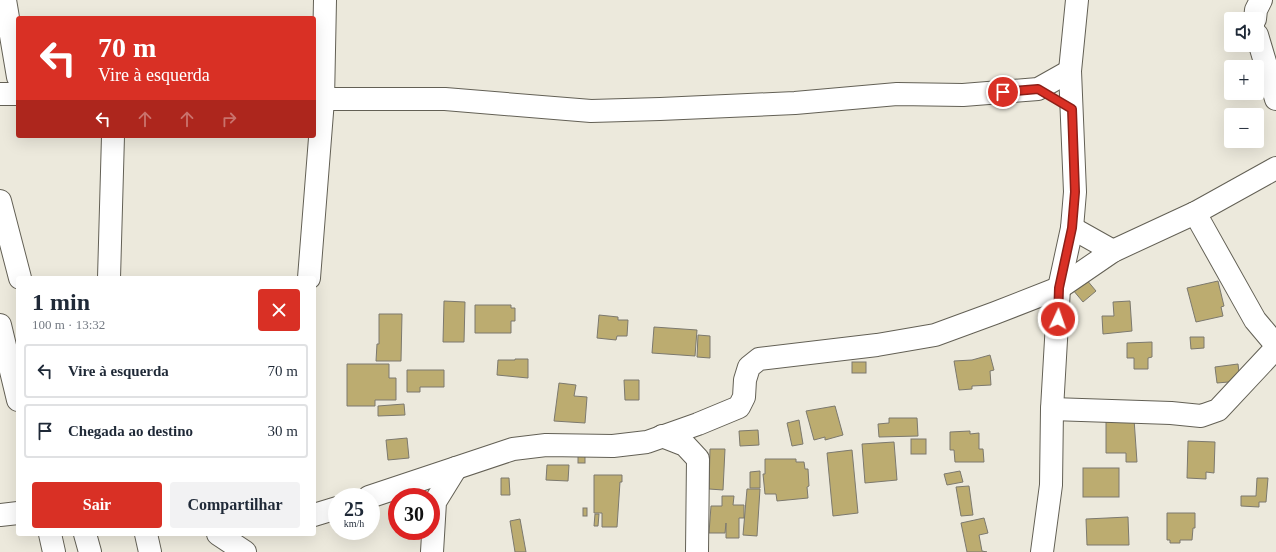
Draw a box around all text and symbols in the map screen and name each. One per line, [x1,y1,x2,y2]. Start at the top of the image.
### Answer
map controls [1224,12,1264,148]
button: sound [1224,12,1264,52]
icon: left [32,32,84,84]
text: 70 m [98,32,156,63]
button: + [1224,60,1264,100]
text: Vire à esquerda [98,65,210,85]
pin [986,75,1020,109]
icon: arrive [992,81,1014,103]
icon: left [92,108,114,130]
icon: ahead [134,108,156,130]
icon: ahead [176,108,198,130]
icon: right [218,108,240,130]
button: − [1224,108,1264,148]
text: 1 min [32,289,90,315]
button: close [258,289,300,331]
position arrow [1037,298,1079,340]
text: 100 m · 13:32 [32,317,105,332]
icon: left [34,360,56,382]
text: Vire à esquerda [68,363,169,379]
text: 70 m [268,363,298,379]
icon: arrive [34,420,56,442]
text: Chegada ao destino [68,423,193,439]
text: 30 m [268,423,298,439]
button: Sair [32,482,162,528]
button: Compartilhar [170,482,300,528]
speed limit sign: 30 [388,488,440,540]
text: 25 [344,498,364,520]
text: km/h [344,518,364,529]

